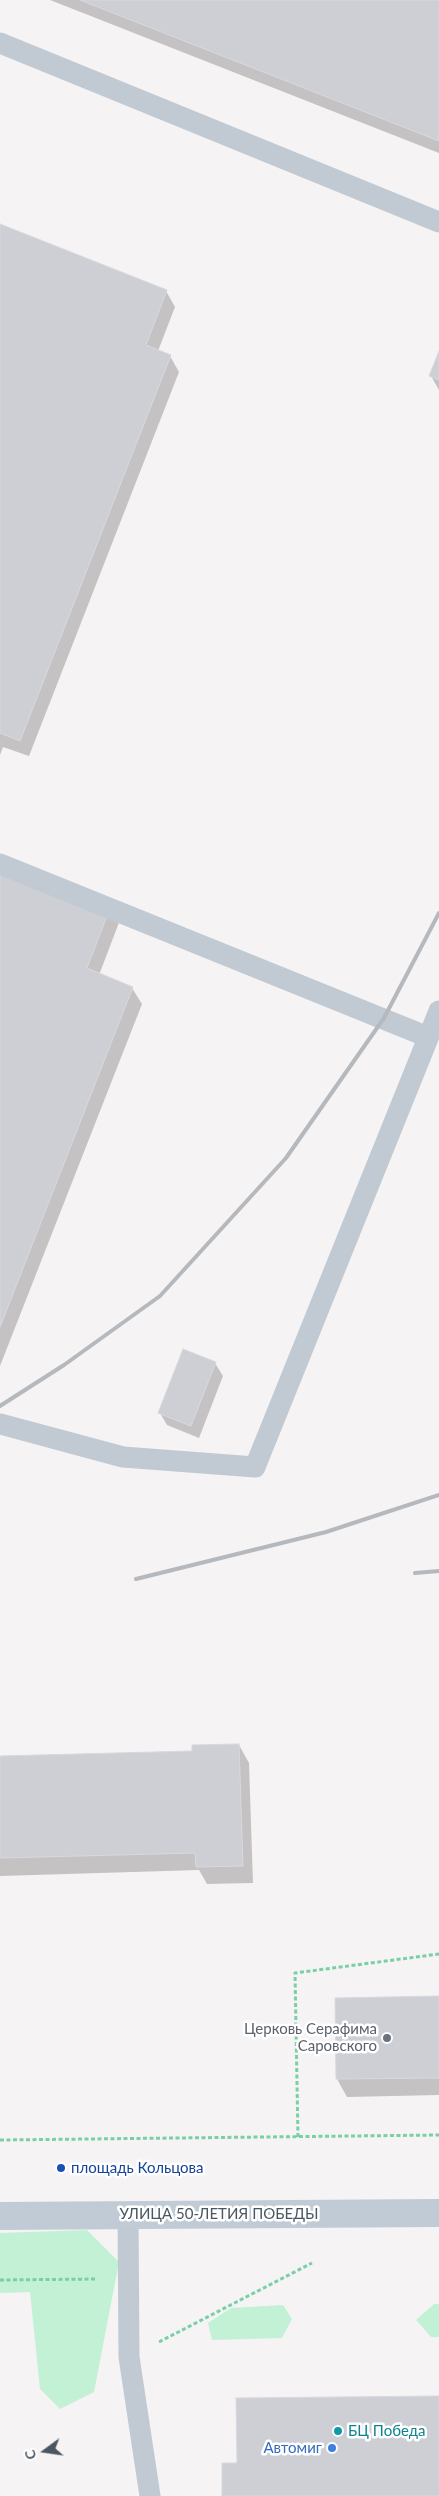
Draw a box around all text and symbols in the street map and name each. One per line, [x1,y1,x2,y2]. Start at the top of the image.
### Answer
place label: Церковь Серафима Саровского [244,2020,377,2055]
marker: Церковь Серафима Саровского [381,2032,393,2044]
place label: площадь Кольцова [71,2159,204,2177]
marker: площадь Кольцова [55,2162,67,2174]
street label: УЛИЦА 50-ЛЕТИЯ ПОБЕДЫ [120,2205,318,2223]
place label: БЦ Победа [348,2422,426,2440]
marker: БЦ Победа [332,2425,344,2437]
north arrow [20,2426,70,2476]
place label: Автомиг [263,2439,322,2457]
marker: Автомиг [326,2442,338,2454]
text: С [21,2448,39,2461]

